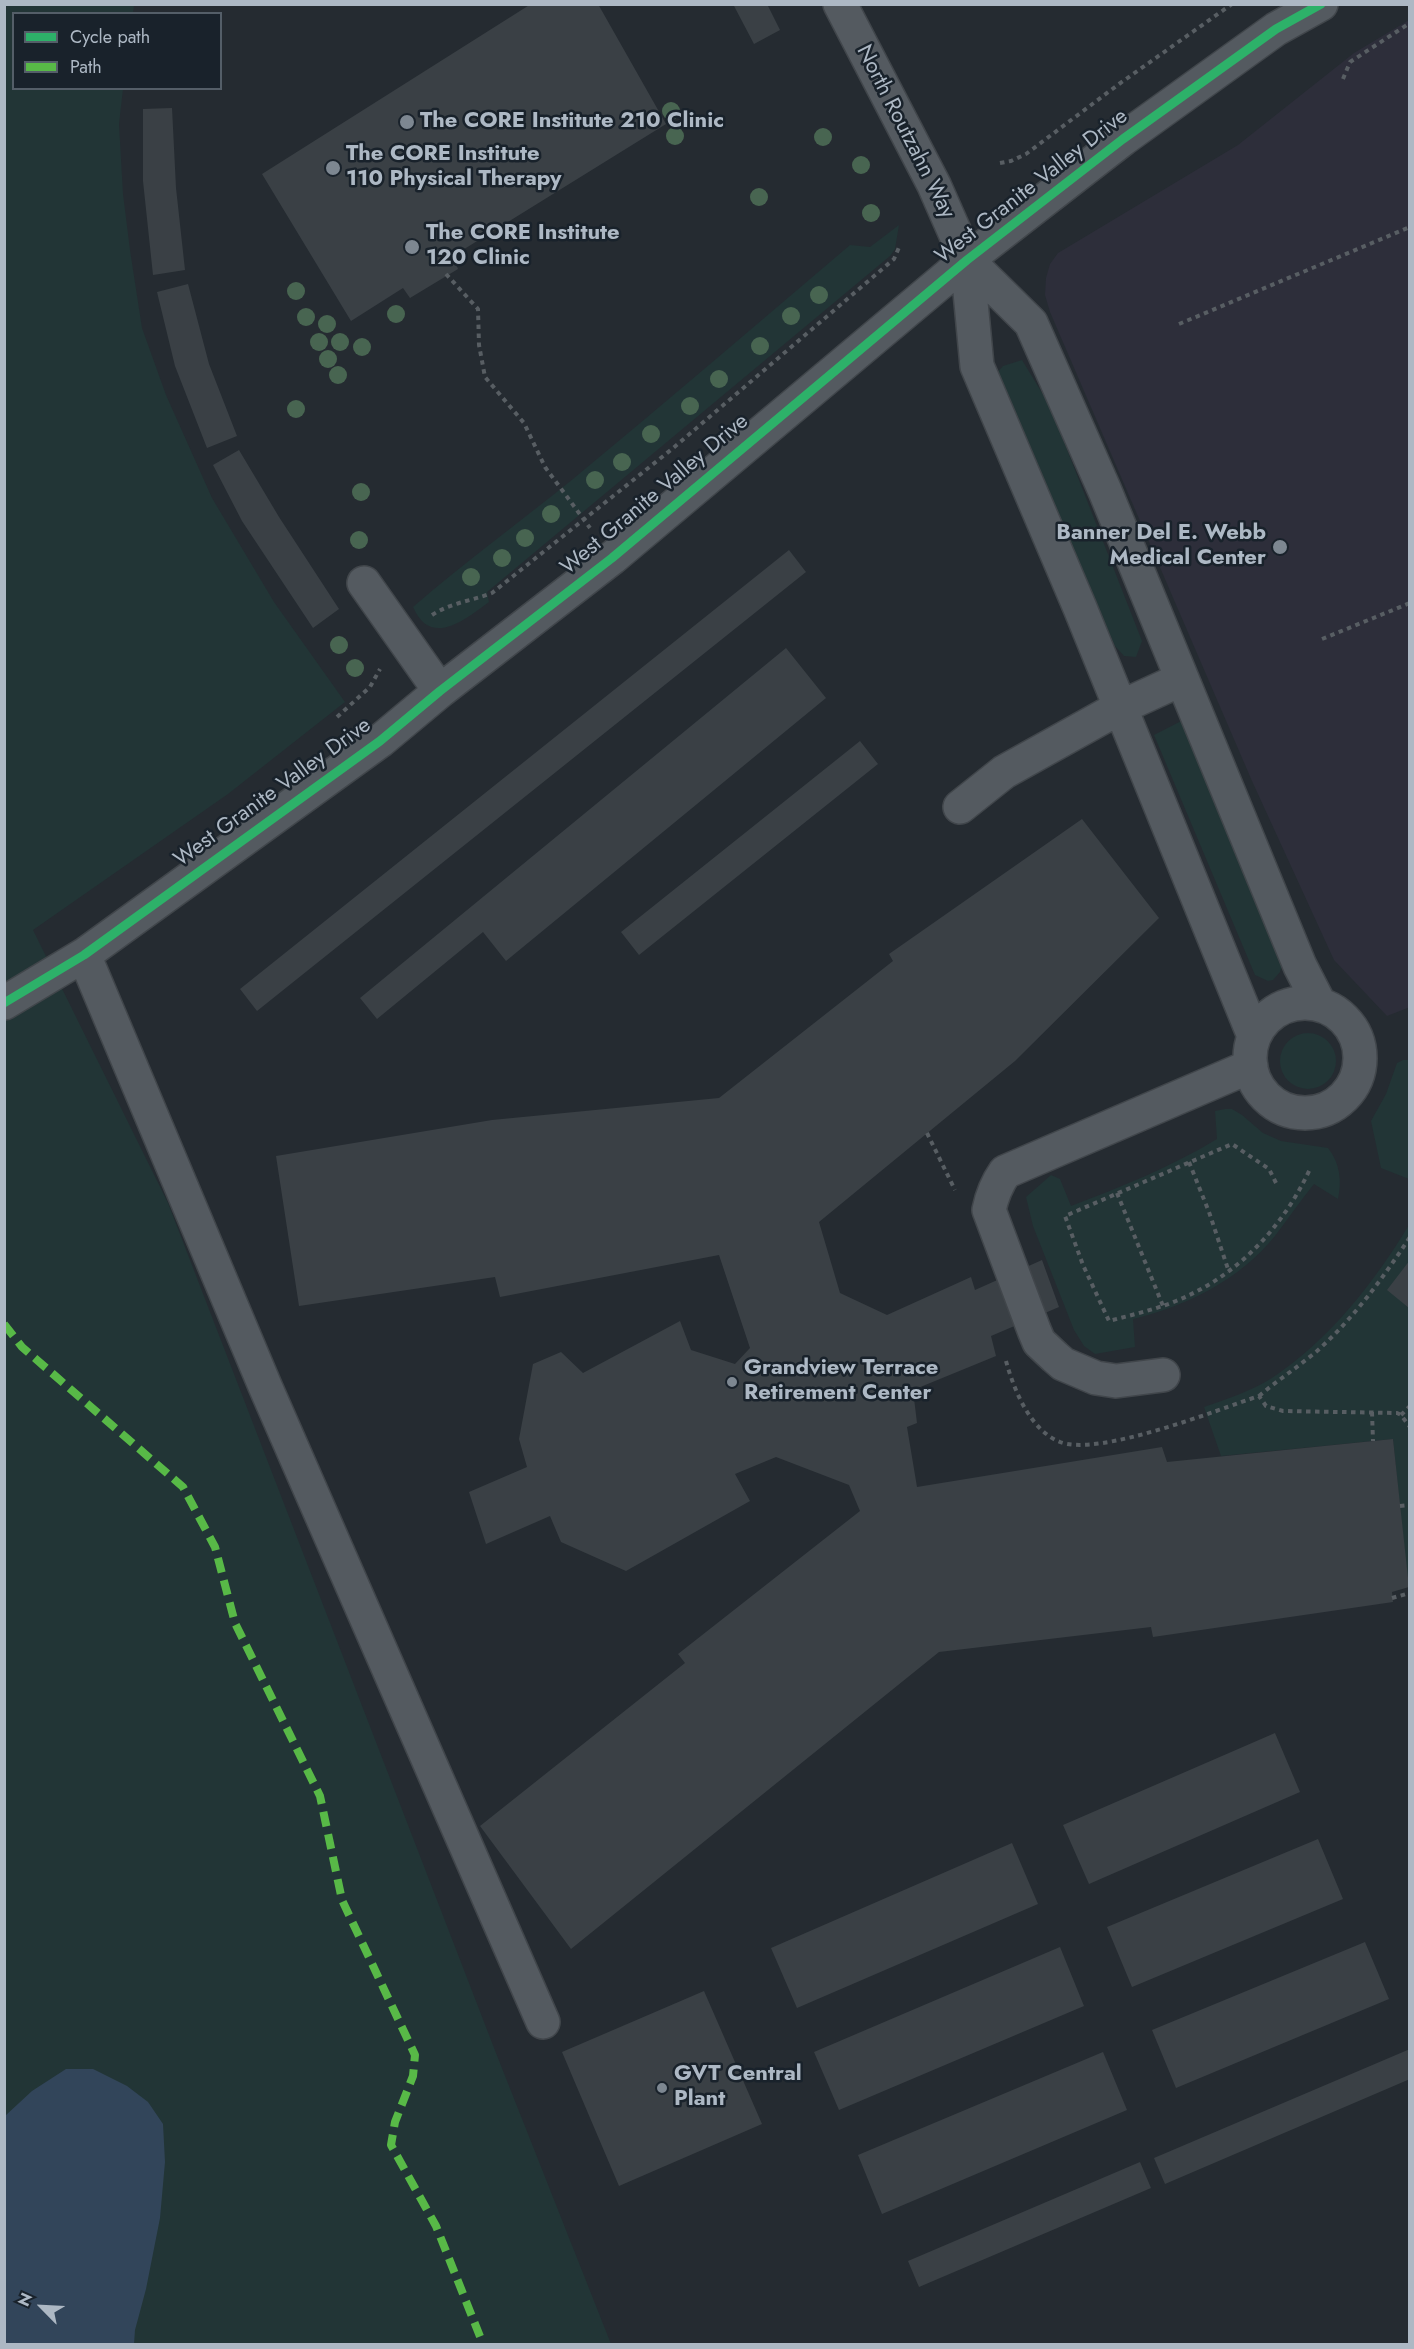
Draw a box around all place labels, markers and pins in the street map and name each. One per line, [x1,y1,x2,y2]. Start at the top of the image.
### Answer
place label: The CORE Institute 210 Clinic [420,109,724,135]
marker: The CORE Institute 210 Clinic [398,113,416,131]
place label: The CORE Institute 110 Physical Therapy [346,142,562,194]
marker: The CORE Institute 110 Physical Therapy [324,159,342,177]
place label: The CORE Institute 120 Clinic [426,221,620,272]
marker: The CORE Institute 120 Clinic [403,238,421,256]
place label: Banner Del E. Webb Medical Center [1056,521,1266,572]
marker: Banner Del E. Webb Medical Center [1271,538,1289,556]
place label: Grandview Terrace Retirement Center [744,1356,938,1408]
marker: Grandview Terrace Retirement Center [725,1375,739,1389]
place label: GVT Central Plant [674,2062,802,2114]
marker: GVT Central Plant [655,2081,669,2095]

